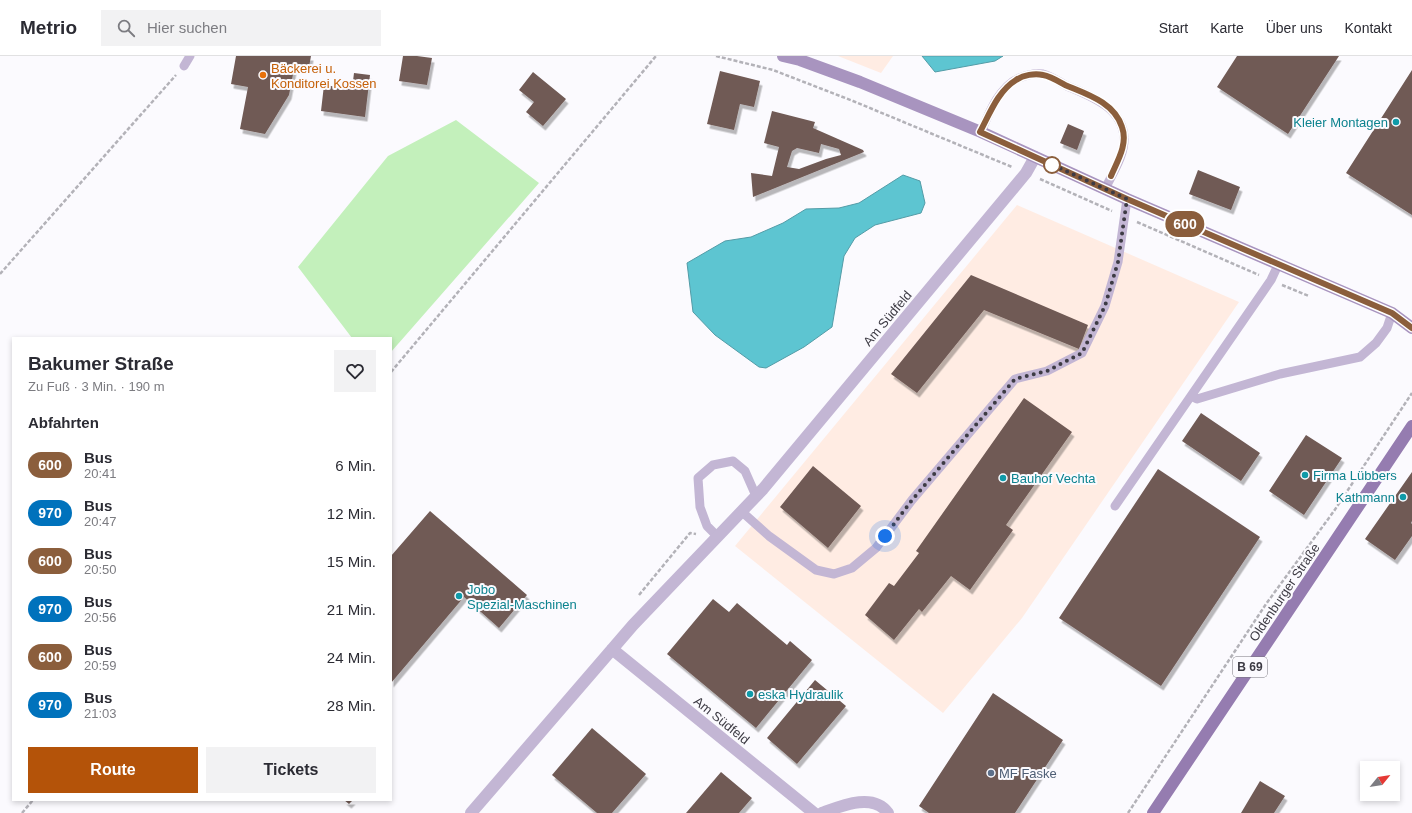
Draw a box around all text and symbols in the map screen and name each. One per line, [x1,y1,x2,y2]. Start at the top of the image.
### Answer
search box [101,10,381,46]
text: Metrio [20,17,77,38]
icon: search [115,17,137,39]
text: Hier suchen [147,19,227,36]
text: Start [1159,20,1188,36]
text: Karte [1210,20,1244,36]
text: Über uns [1266,20,1323,36]
text: Kontakt [1345,20,1392,36]
place label: Bäckerei u. Konditorei Kossen [271,61,377,91]
marker: Bäckerei u. Konditorei Kossen [258,70,268,80]
place label: Kleier Montagen [1293,115,1388,130]
marker: Kleier Montagen [1391,117,1401,127]
unlabelled marker [1043,156,1061,174]
line badge: 600 [1162,211,1208,237]
text: 600 [1173,216,1197,232]
street label: Am Südfeld [860,288,915,349]
button: heart [334,350,376,392]
text: Bakumer Straße [28,353,174,374]
text: Zu Fuß · 3 Min. · 190 m [28,379,165,394]
text: Abfahrten [28,414,99,431]
text: Bus [84,449,112,466]
text: 600 [38,457,62,473]
text: 6 Min. [335,457,376,474]
text: 20:41 [84,466,117,481]
place label: Firma Lübbers [1313,468,1397,483]
marker: Firma Lübbers [1300,470,1310,480]
place label: Bauhof Vechta [1011,471,1096,486]
marker: Bauhof Vechta [998,473,1008,483]
place label: Kathmann [1336,490,1395,505]
marker: Kathmann [1398,492,1408,502]
text: Bus [84,497,112,514]
text: 970 [38,505,62,521]
text: 12 Min. [327,505,376,522]
text: 20:47 [84,514,117,529]
your location [875,526,895,546]
street label: Oldenburger Straße [1246,540,1323,644]
text: Bus [84,545,112,562]
text: 600 [38,553,62,569]
text: 15 Min. [327,553,376,570]
text: 20:50 [84,562,117,577]
place label: Jobo Spezial-Maschinen [467,582,577,612]
marker: Jobo Spezial-Maschinen [454,591,464,601]
text: Bus [84,593,112,610]
text: 970 [38,601,62,617]
text: 21 Min. [327,601,376,618]
text: 20:56 [84,610,117,625]
text: Bus [84,641,112,658]
text: 600 [38,649,62,665]
text: 24 Min. [327,649,376,666]
road number: B 69 [1233,657,1267,677]
text: 20:59 [84,658,117,673]
place label: eska Hydraulik [758,687,844,702]
text: Bus [84,689,112,706]
marker: eska Hydraulik [745,689,755,699]
street label: Am Südfeld [691,693,753,747]
text: 970 [38,697,62,713]
text: 28 Min. [327,697,376,714]
text: 21:03 [84,706,117,721]
button: Route [28,747,198,793]
button: Tickets [206,747,376,793]
north arrow [1360,761,1400,801]
map controls [1360,761,1400,801]
place label: MF Faske [999,766,1057,781]
marker: MF Faske [986,768,996,778]

